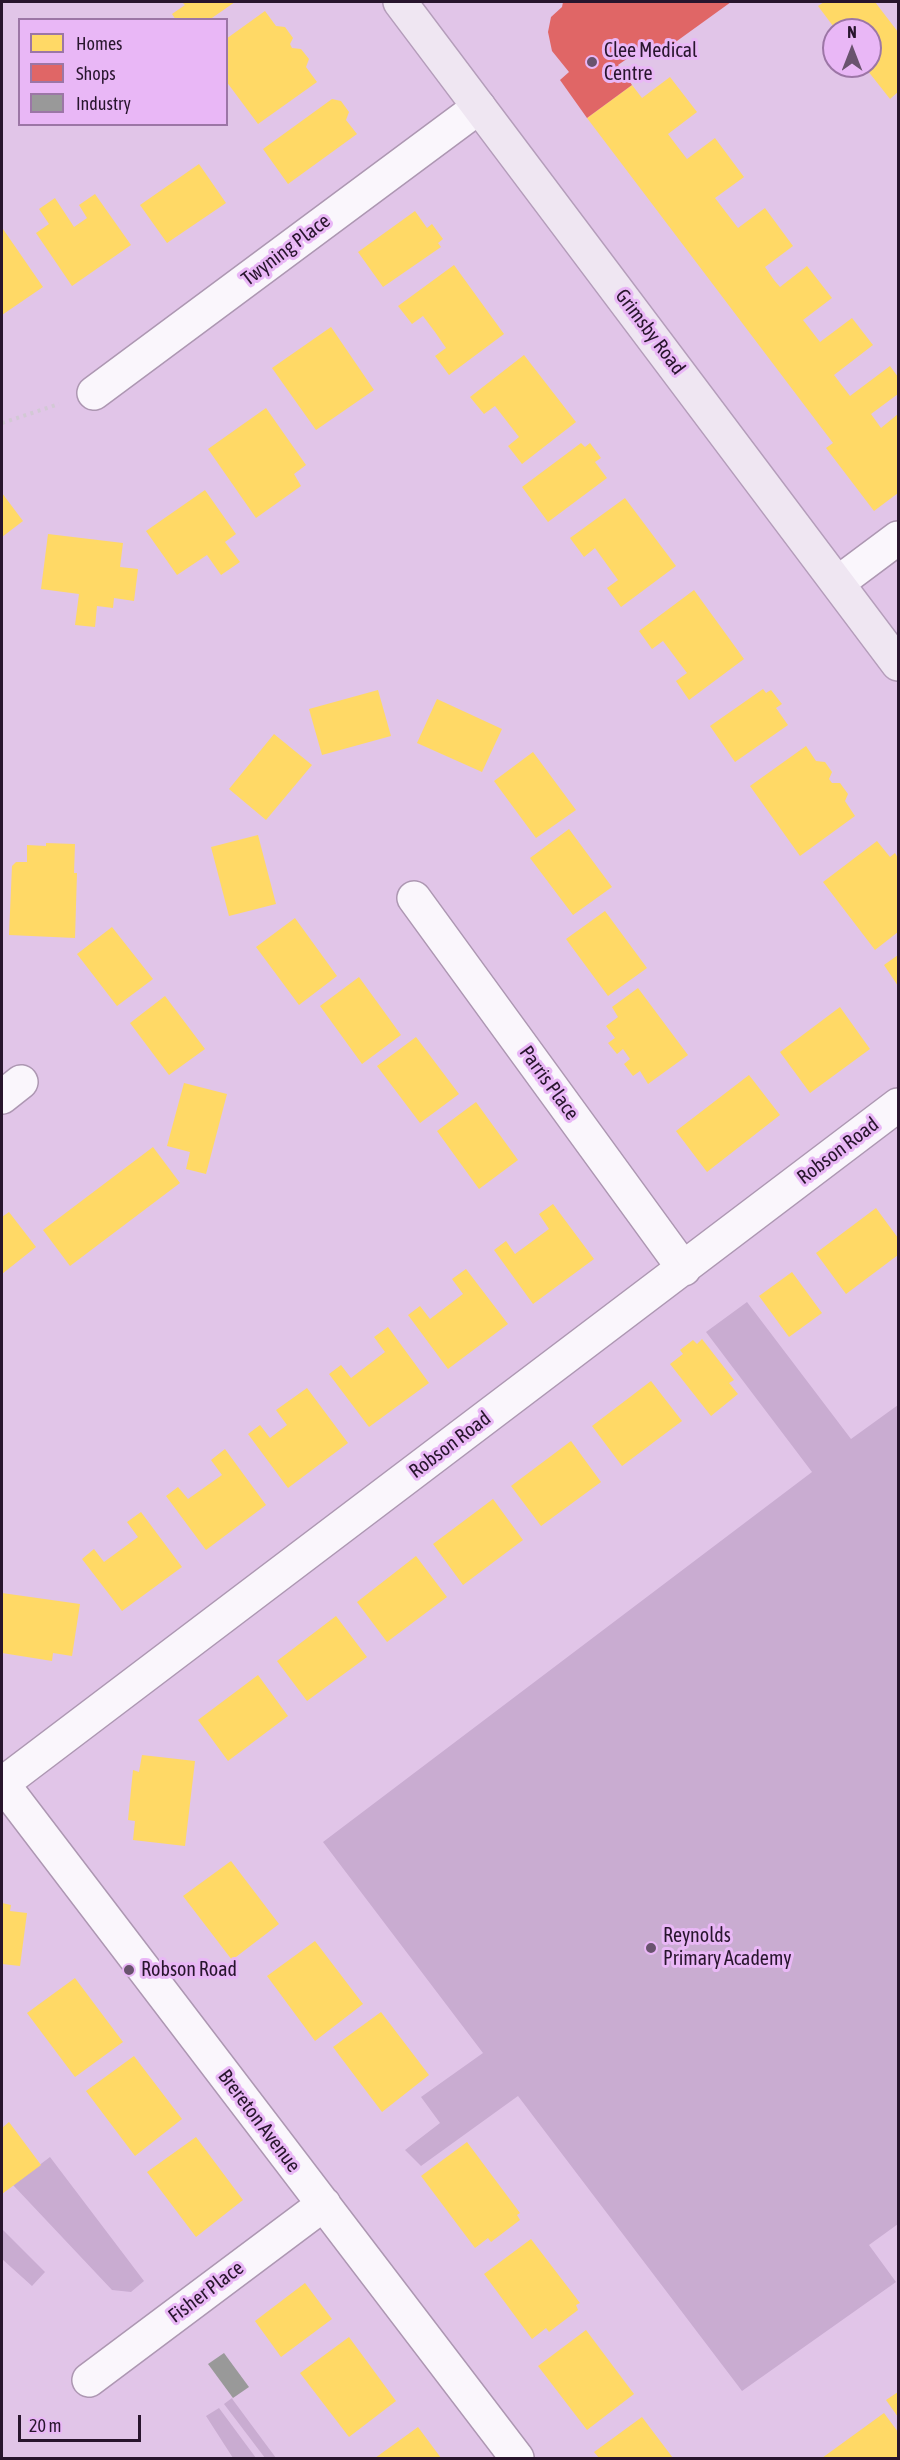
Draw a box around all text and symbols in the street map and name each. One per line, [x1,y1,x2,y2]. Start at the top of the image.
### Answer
legend [18,18,228,126]
north arrow [822,18,882,78]
text: N [847,23,857,41]
text: Homes [76,33,122,54]
place label: Clee Medical Centre [604,39,697,86]
marker: Clee Medical Centre [585,55,599,69]
text: Shops [76,63,116,84]
text: Industry [76,93,131,114]
street label: Twyning Place [237,209,335,291]
street label: Grimsby Road [610,284,690,380]
street label: Parris Place [514,1041,584,1125]
street label: Robson Road [792,1113,884,1189]
street label: Robson Road [404,1407,496,1483]
place label: Reynolds Primary Academy [663,1924,792,1971]
marker: Reynolds Primary Academy [644,1941,658,1955]
place label: Robson Road [141,1958,237,1982]
marker: Robson Road [122,1963,136,1977]
street label: Brereton Avenue [213,2065,305,2177]
street label: Fisher Place [164,2256,248,2328]
scale bar [21,2403,144,2441]
text: 20 m [29,2415,61,2436]

